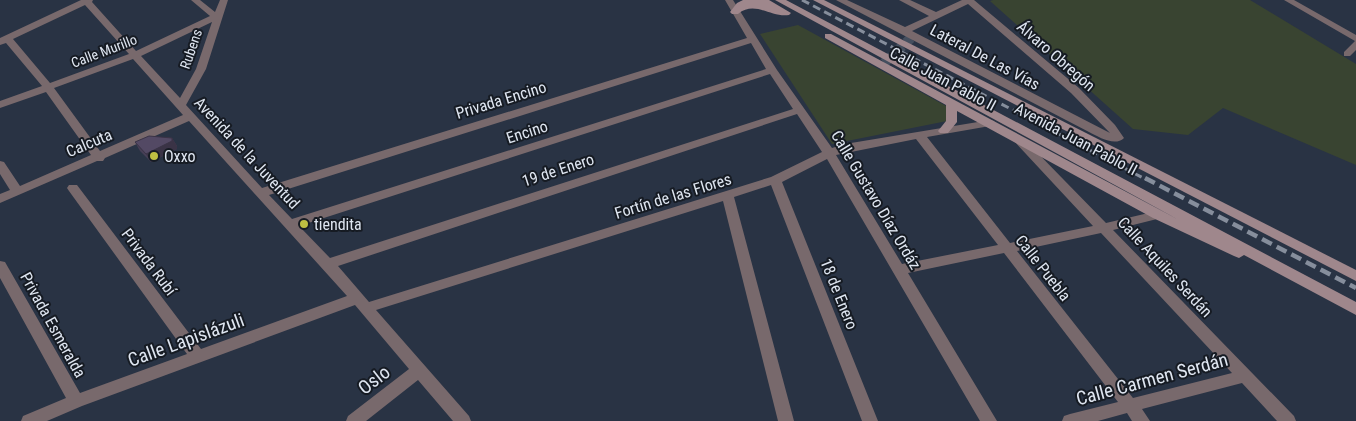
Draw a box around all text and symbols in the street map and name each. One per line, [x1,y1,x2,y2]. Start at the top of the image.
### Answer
street label: Álvaro Obregón [1013,17,1099,95]
street label: Lateral De Las Vías [927,20,1043,94]
street label: Rubens [177,27,205,71]
street label: Calle Murillo [69,31,139,71]
street label: Calle Juan Pablo II [887,43,999,115]
street label: Privada Encino [453,77,549,123]
street label: Avenida de la Juventud [190,93,304,213]
street label: Avenida Juan Pablo II [1011,99,1141,179]
street label: Encino [504,116,550,148]
street label: Calcuta [63,125,115,161]
street label: Calle Gustavo Díaz Ordáz [827,127,925,273]
place label: Oxxo [164,147,196,166]
street label: 19 de Enero [520,149,596,191]
marker: Oxxo [148,150,160,162]
street label: Fortín de las Flores [612,169,734,223]
street label: Calle Aquiles Serdán [1114,213,1216,321]
place label: tiendita [314,215,362,234]
marker: tiendita [298,218,310,230]
street label: Privada Rubí [118,225,181,300]
street label: Calle Puebla [1011,231,1075,305]
street label: 18 de Enero [816,256,862,332]
street label: Privada Esmeralda [16,269,90,381]
street label: Calle Lapislázuli [125,308,247,372]
street label: Calle Carmen Serdán [1073,348,1231,410]
street label: Oslo [354,360,394,400]

